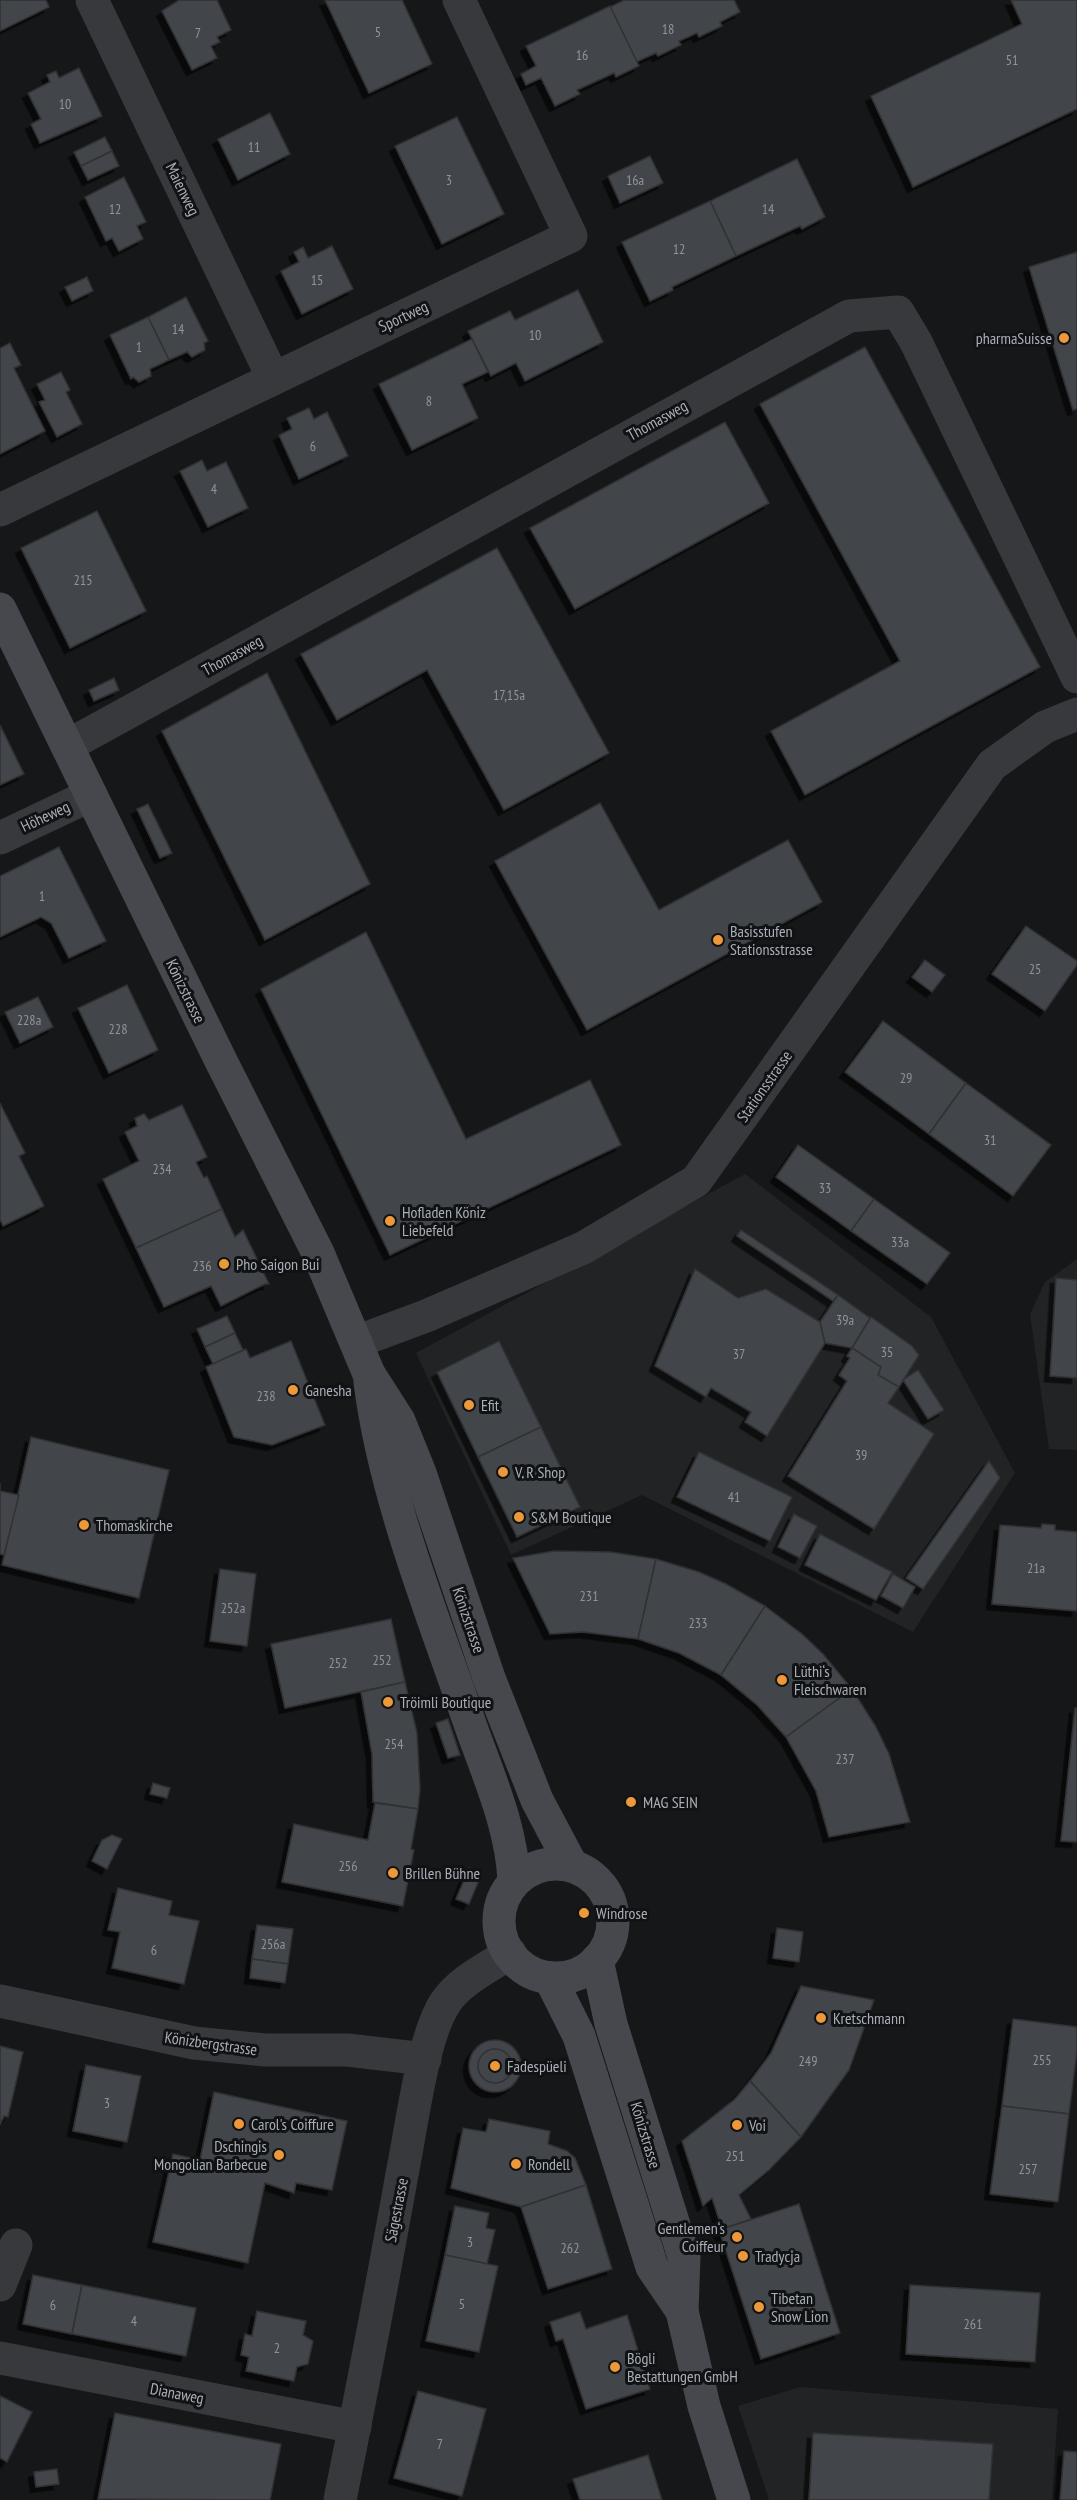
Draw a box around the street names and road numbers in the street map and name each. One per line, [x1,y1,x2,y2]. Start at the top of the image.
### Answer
street label: Maienweg [162,159,204,219]
street label: Sportweg [375,296,431,336]
street label: Thomasweg [623,395,691,445]
street label: Thomasweg [198,630,266,680]
street label: Höheweg [17,796,73,836]
street label: Könizstrasse [162,956,210,1026]
street label: Stationsstrasse [732,1046,796,1126]
street label: Könizstrasse [448,1584,490,1656]
street label: Könizbergstrasse [163,2027,259,2059]
street label: Könizstrasse [626,2099,666,2171]
street label: Sägestrasse [380,2176,412,2244]
street label: Dianaweg [148,2378,206,2408]

